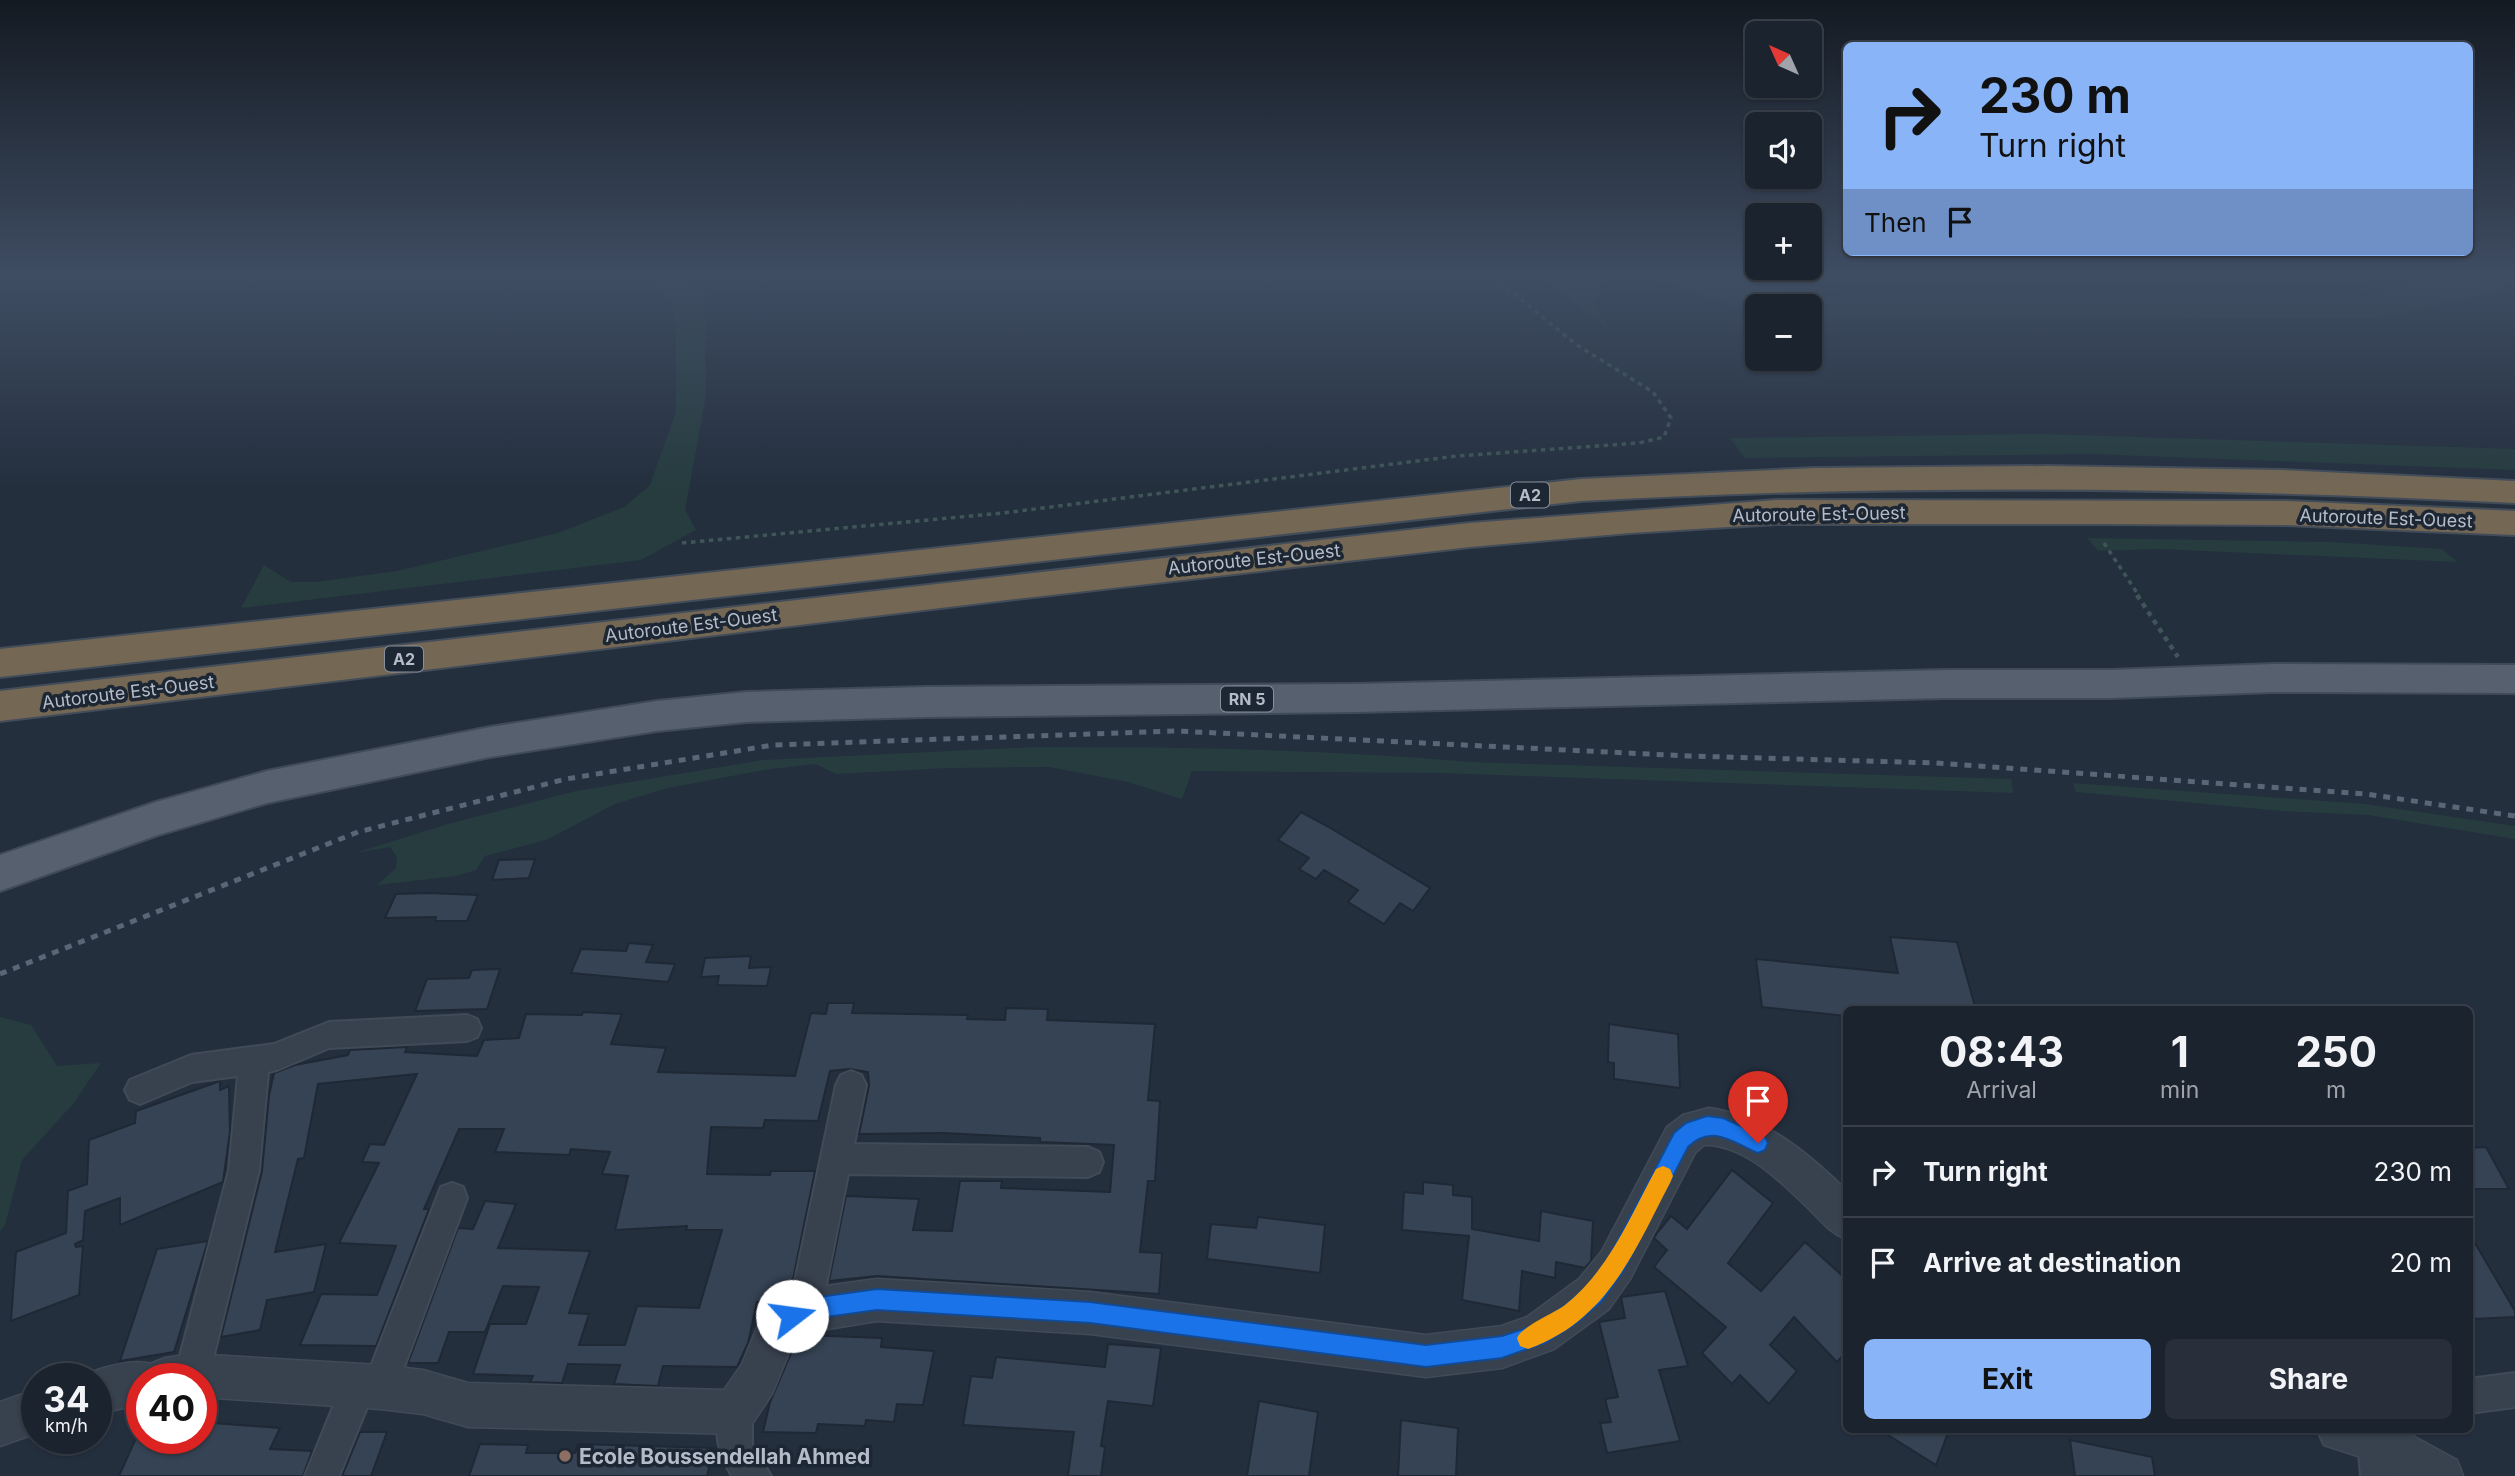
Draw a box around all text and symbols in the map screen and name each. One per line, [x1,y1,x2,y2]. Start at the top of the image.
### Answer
north arrow [1745,21,1822,98]
map controls [1745,21,1822,371]
text: 230 m [1979,66,2131,125]
icon: right [1864,70,1955,161]
button: sound [1745,112,1822,189]
text: Turn right [1979,126,2126,165]
button: + [1745,203,1822,280]
icon: arrive [1941,203,1979,241]
text: Then [1864,207,1927,238]
button: − [1745,294,1822,371]
road number: A2 [1511,482,1549,508]
street label: Autoroute Est-Ouest [1732,502,1906,526]
street label: Autoroute Est-Ouest [2299,504,2473,532]
street label: Autoroute Est-Ouest [1167,539,1341,578]
street label: Autoroute Est-Ouest [604,604,778,646]
road number: A2 [385,646,423,672]
street label: Autoroute Est-Ouest [41,671,215,713]
road number: RN 5 [1221,686,1273,712]
text: 08:43 [1939,1026,2064,1077]
text: 1 [2171,1026,2189,1077]
text: 250 [2295,1026,2377,1077]
pin [1728,1071,1788,1143]
text: Arrival [1966,1076,2037,1104]
text: min [2160,1076,2199,1104]
text: m [2326,1076,2346,1104]
icon: arrive [1739,1082,1777,1120]
icon: right [1864,1153,1902,1191]
text: Turn right [1923,1156,2048,1187]
text: 230 m [2374,1156,2452,1187]
icon: arrive [1864,1244,1902,1282]
text: Arrive at destination [1923,1247,2182,1278]
text: 20 m [2390,1247,2452,1278]
position arrow [755,1279,829,1353]
button: Exit [1864,1339,2151,1419]
button: Share [2165,1339,2452,1419]
speed limit sign: 40 [126,1363,217,1454]
text: 34 [43,1378,90,1420]
text: km/h [45,1415,88,1436]
place label: Ecole Boussendellah Ahmed [579,1444,870,1469]
marker: Ecole Boussendellah Ahmed [557,1448,573,1464]

